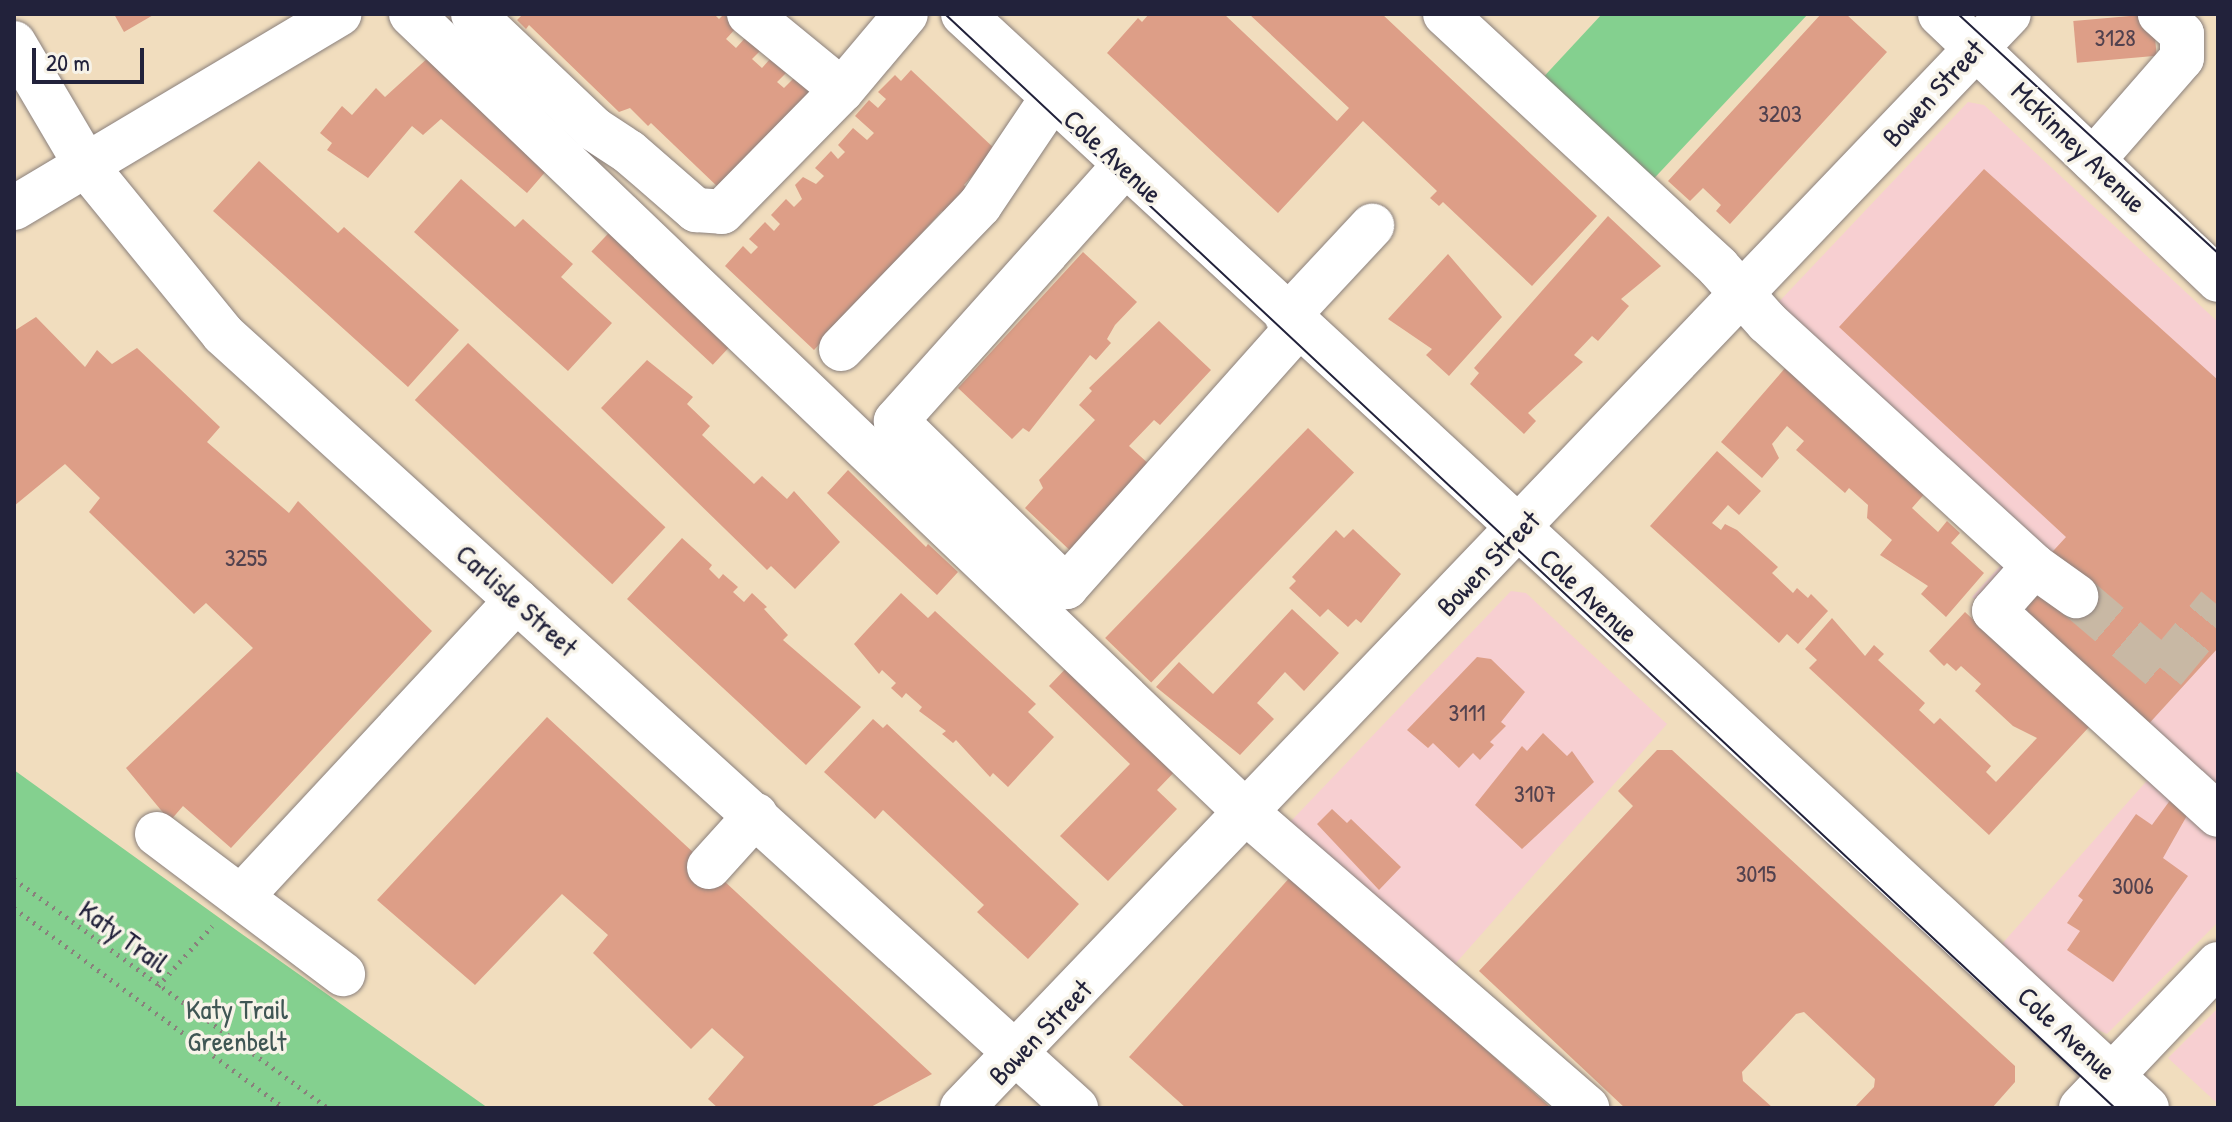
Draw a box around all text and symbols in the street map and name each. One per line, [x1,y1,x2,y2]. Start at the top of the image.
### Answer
house number: 3128 [2094,24,2136,52]
scale bar [36,32,148,82]
street label: Bowen Street [1875,33,1991,153]
text: 20 m [46,46,90,78]
street label: McKinney Avenue [2005,74,2153,220]
house number: 3203 [1758,100,1802,128]
street label: Cole Avenue [1057,102,1169,210]
street label: Bowen Street [1429,503,1547,623]
street label: Carlisle Street [449,537,585,663]
street label: Cole Avenue [1533,541,1645,649]
house number: 3255 [225,544,267,572]
house number: 3111 [1449,699,1485,727]
house number: 3107 [1514,780,1556,808]
house number: 3015 [1736,860,1776,888]
house number: 3006 [2112,872,2154,900]
street label: Katy Trail [73,892,175,980]
street label: Bowen Street [981,972,1099,1092]
street label: Cole Avenue [2011,979,2123,1087]
park label: Katy Trail Greenbelt [186,992,288,1058]

